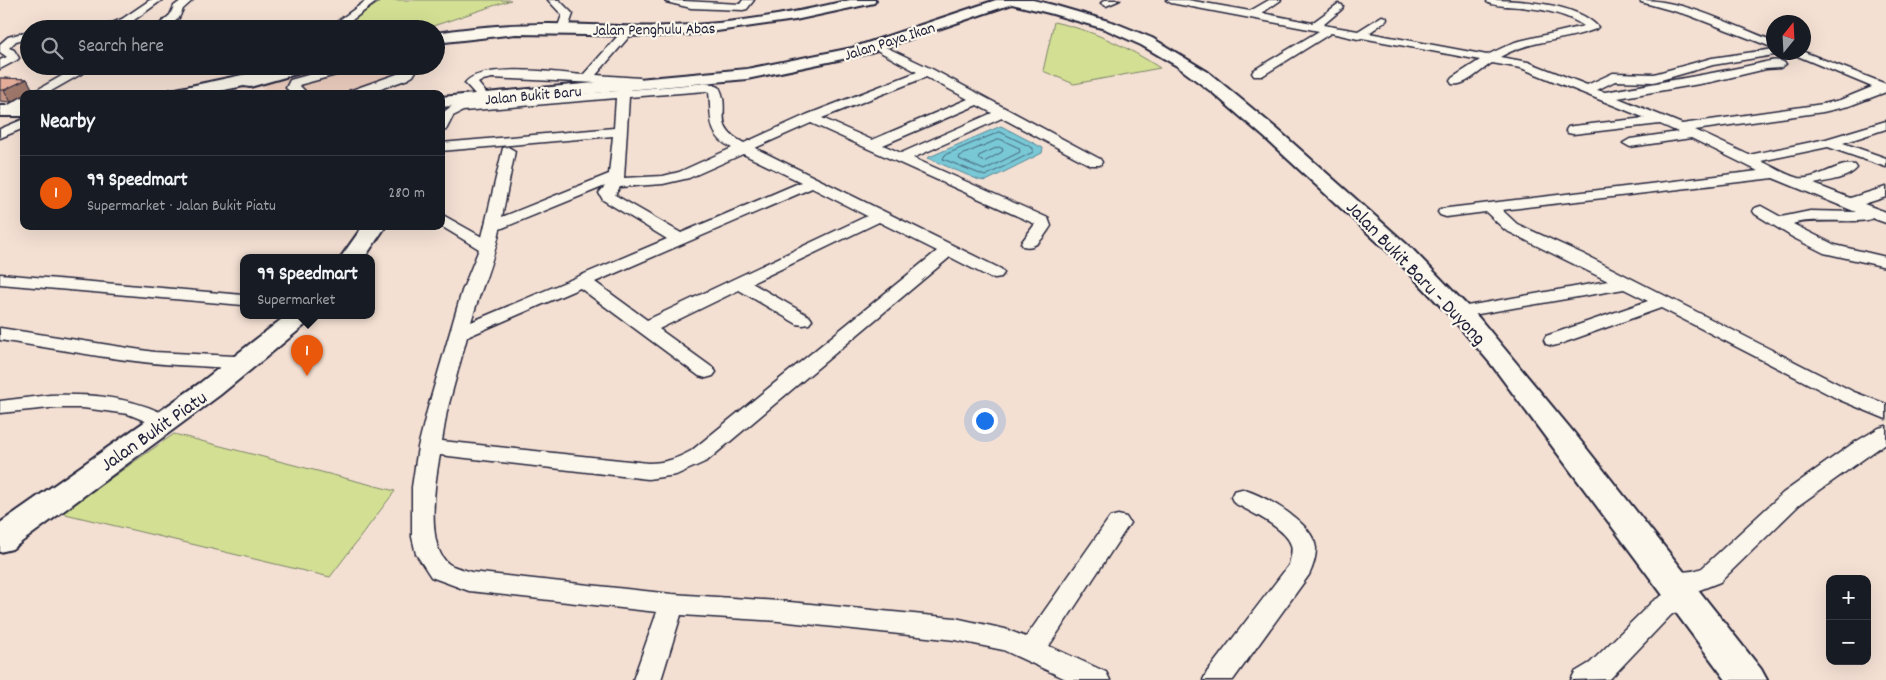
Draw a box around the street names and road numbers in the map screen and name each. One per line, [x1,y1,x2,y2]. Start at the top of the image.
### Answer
street label: Jalan Paya Ikan [841,17,938,68]
street label: Jalan Penghulu Abas [592,18,716,43]
street label: Jalan Bukit Baru [484,81,583,112]
street label: Jalan Bukit Baru - Duyong [1338,196,1491,353]
street label: Jalan Bukit Piatu [96,385,214,480]

